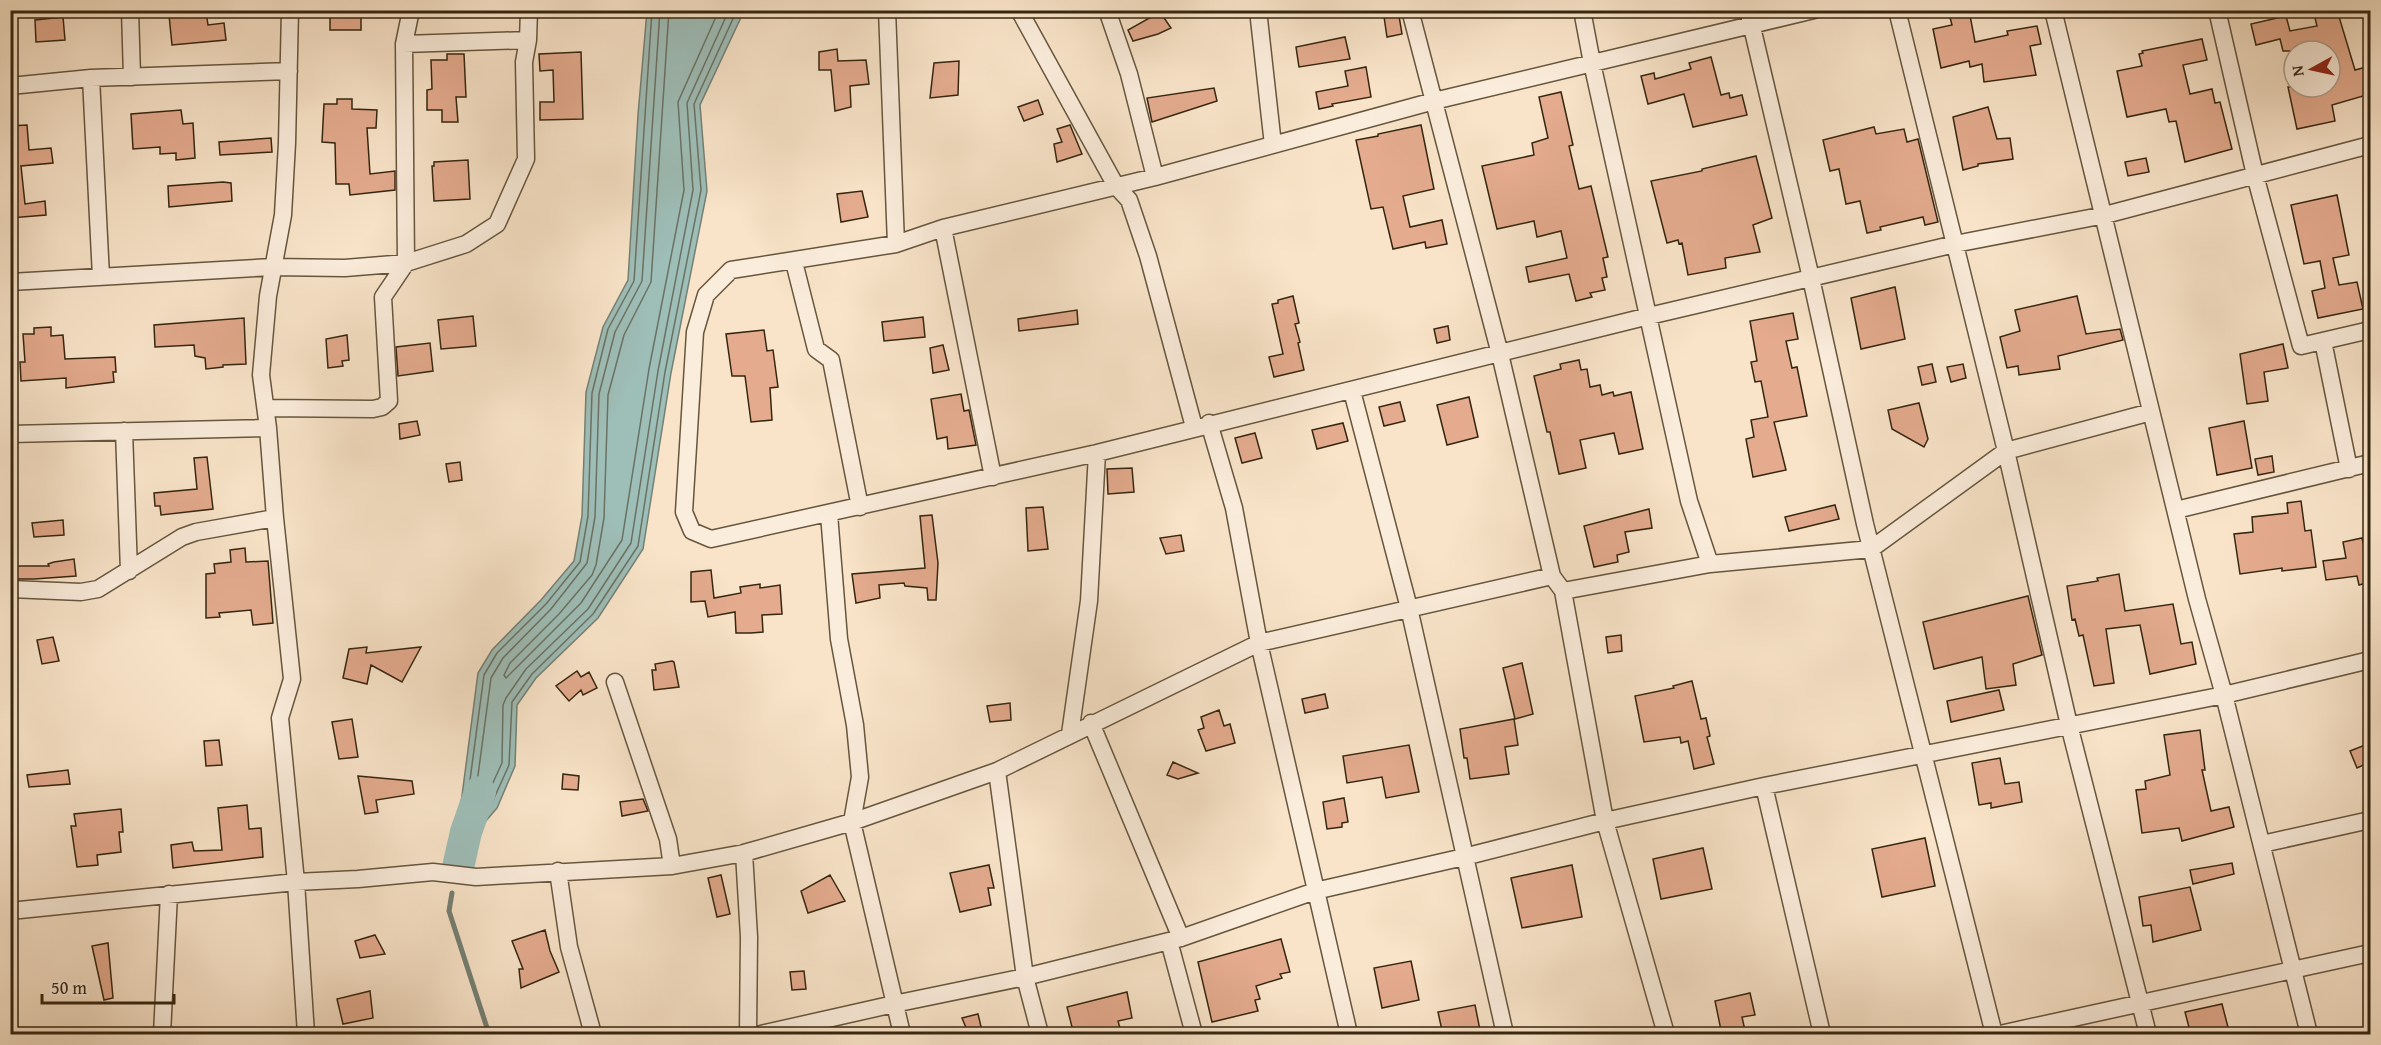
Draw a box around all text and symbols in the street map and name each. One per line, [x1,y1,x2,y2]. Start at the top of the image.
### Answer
north arrow [2282,39,2342,99]
text: N [2284,64,2310,78]
scale bar [42,967,174,1005]
text: 50 m [51,974,87,1001]

